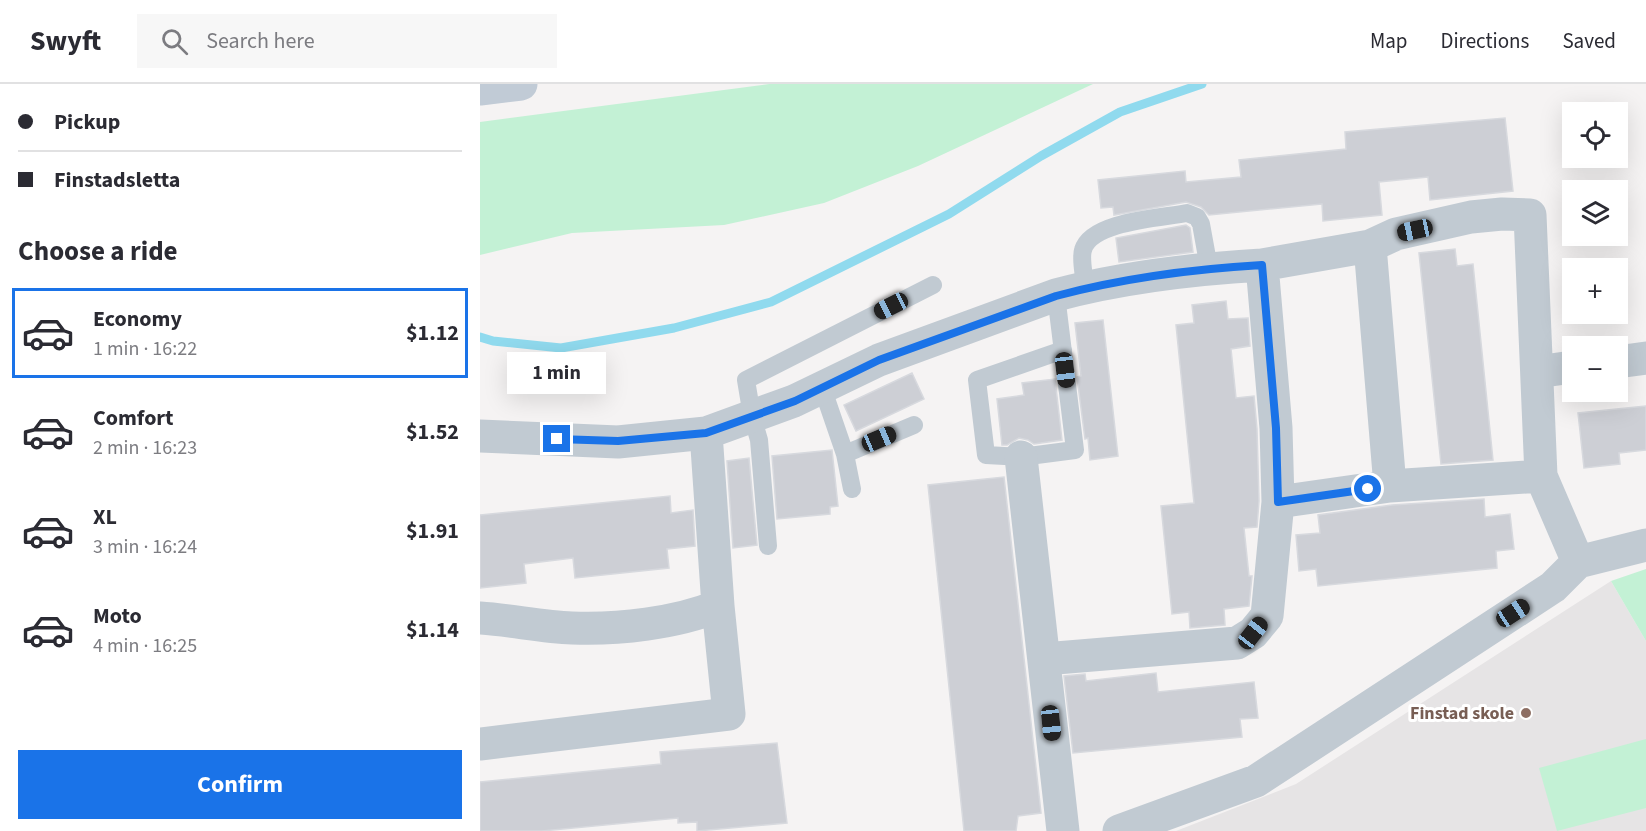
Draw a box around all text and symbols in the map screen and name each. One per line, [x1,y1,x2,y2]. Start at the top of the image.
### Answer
search box [137,14,557,68]
text: Swyft [30,21,101,61]
icon: search [158,25,191,58]
text: Search here [206,25,315,57]
text: Map [1370,26,1408,56]
text: Directions [1441,26,1529,56]
text: Saved [1562,26,1616,56]
map controls [1562,102,1628,402]
button: locate [1562,102,1628,168]
text: Pickup [54,106,120,138]
text: Finstadsletta [54,164,180,196]
button: layers [1562,180,1628,246]
car [1396,217,1434,243]
text: Choose a ride [18,232,178,271]
button: + [1562,258,1628,324]
car [871,290,911,322]
text: Economy [93,303,182,335]
icon: car [21,306,75,360]
text: $1.12 [406,317,459,349]
text: 1 min · 16:22 [93,335,197,363]
button: − [1562,336,1628,402]
car [1054,351,1076,389]
callout: 1 min [508,352,607,394]
text: 1 min [532,359,581,387]
text: Comfort [93,402,174,434]
icon: car [21,405,75,459]
text: $1.52 [406,416,459,448]
car [859,424,899,454]
route end [543,425,570,452]
text: 2 min · 16:23 [93,434,197,462]
route start [1354,475,1381,502]
text: XL [93,501,117,533]
icon: car [21,504,75,558]
text: $1.91 [406,515,459,547]
text: 3 min · 16:24 [93,533,197,561]
car [1493,596,1533,630]
text: Moto [93,600,142,632]
icon: car [21,603,75,657]
car [1235,613,1271,653]
text: $1.14 [406,614,459,646]
text: 4 min · 16:25 [93,632,197,660]
place label: Finstad skole [1410,701,1514,726]
car [1040,704,1062,742]
marker: Finstad skole [1519,706,1533,720]
button: Confirm [18,750,462,819]

